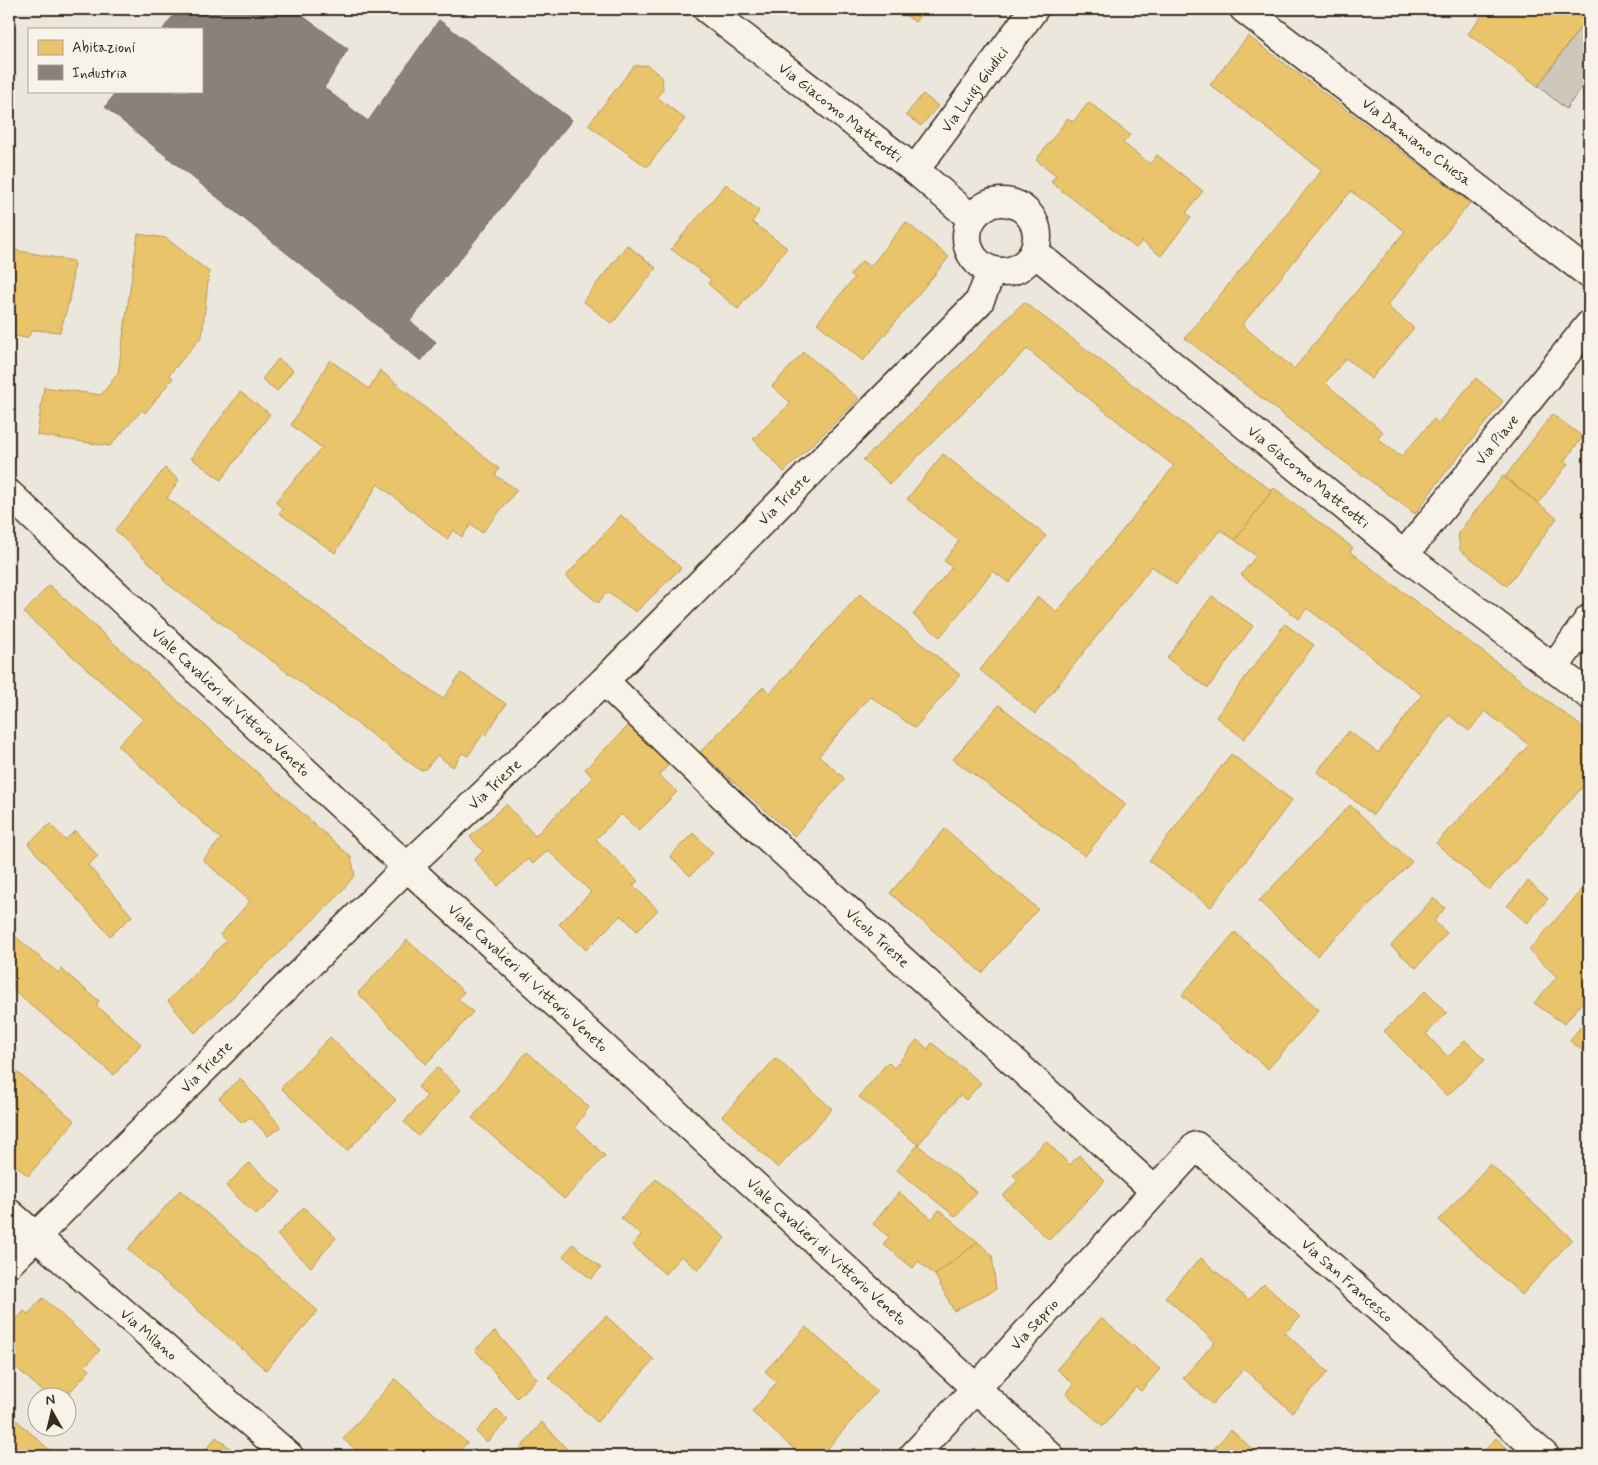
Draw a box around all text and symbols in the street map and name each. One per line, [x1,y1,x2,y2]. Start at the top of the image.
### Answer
legend [28,28,202,92]
text: Abitazioni [72,38,135,58]
street label: Via Luigi Giudici [937,43,1014,137]
street label: Via Giacomo Matteotti [774,59,906,168]
text: Industria [72,64,127,84]
street label: Via Damiano Chiesa [1357,94,1476,192]
street label: Via Piave [1471,411,1524,470]
street label: Via Giacomo Matteotti [1243,422,1373,534]
street label: Via Trieste [754,469,815,531]
street label: Viale Cavalieri di Vittorio Veneto [146,623,314,782]
street label: Via Trieste [464,755,526,815]
street label: Viale Cavalieri di Vittorio Veneto [443,900,612,1057]
street label: Vicolo Trieste [841,904,913,973]
street label: Via Trieste [176,1037,237,1098]
street label: Viale Cavalieri di Vittorio Veneto [742,1174,910,1331]
street label: Via San Francesco [1296,1235,1397,1327]
street label: Via Seprio [1006,1295,1064,1355]
street label: Via Milano [115,1305,181,1365]
north arrow [28,1388,78,1438]
text: N [44,1391,56,1410]

